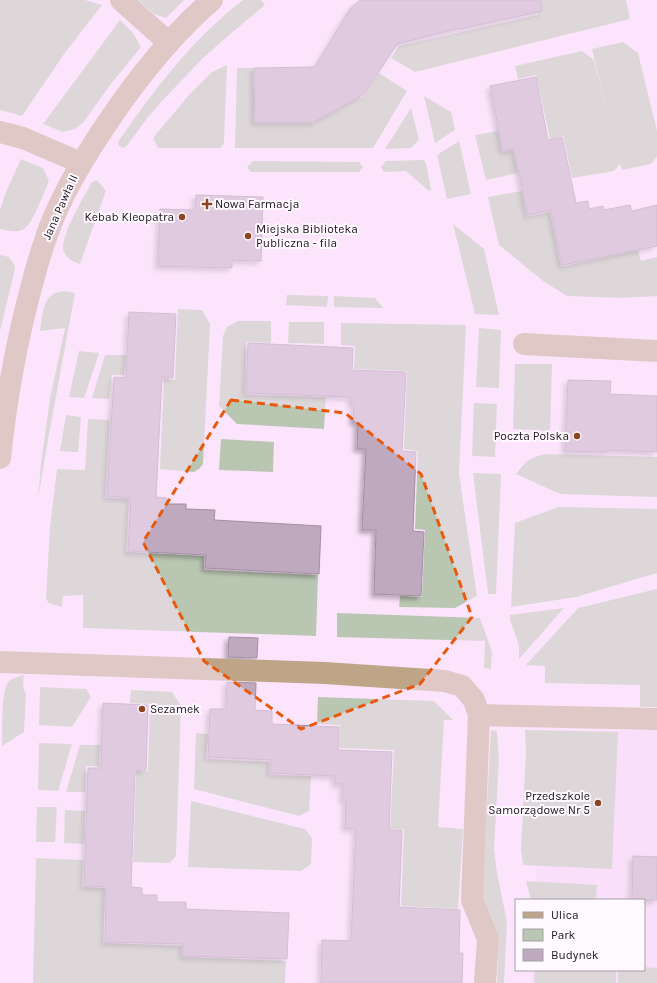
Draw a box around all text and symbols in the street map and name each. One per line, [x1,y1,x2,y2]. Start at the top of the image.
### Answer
street label: Jana Pawła II [39,172,81,242]
place label: Nowa Farmacja [215,197,299,211]
marker: Nowa Farmacja [202,199,212,209]
place label: Kebab Kleopatra [84,210,174,224]
marker: Kebab Kleopatra [177,212,187,222]
place label: Miejska Biblioteka Publiczna - fila [256,222,358,250]
marker: Miejska Biblioteka Publiczna - fila [243,231,253,241]
place label: Poczta Polska [494,429,569,443]
marker: Poczta Polska [572,431,582,441]
place label: Sezamek [150,702,200,716]
marker: Sezamek [137,704,147,714]
place label: Przedszkole Samorządowe Nr 5 [488,789,590,817]
marker: Przedszkole Samorządowe Nr 5 [593,798,603,808]
legend [515,899,645,971]
text: Ulica [551,908,579,922]
text: Park [551,928,576,942]
text: Budynek [551,948,599,962]

